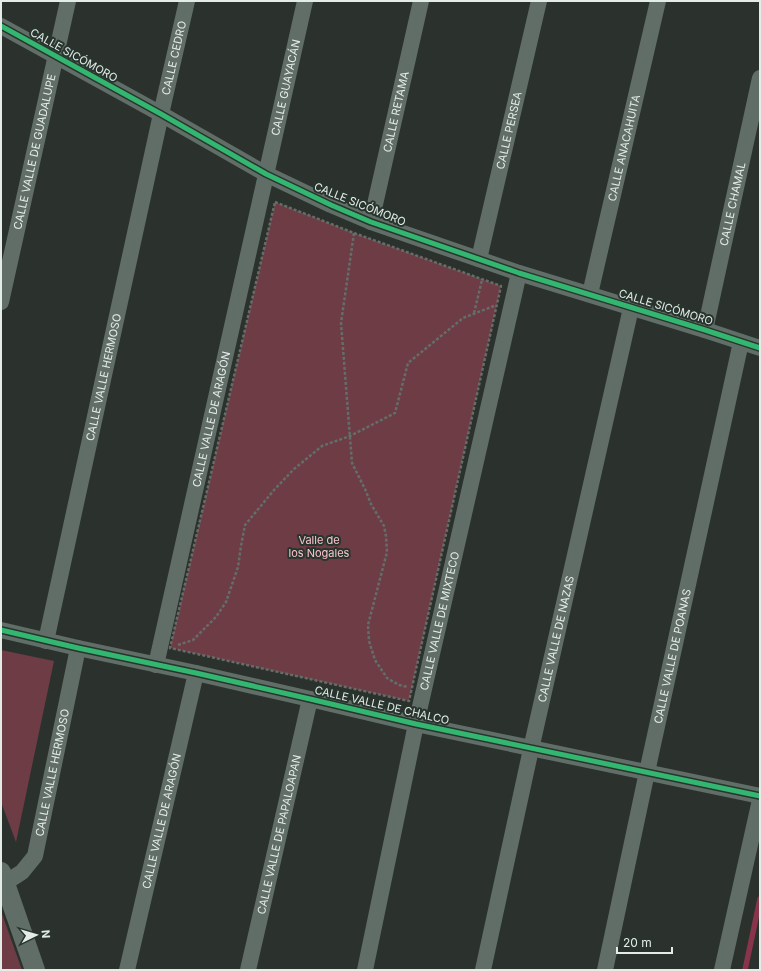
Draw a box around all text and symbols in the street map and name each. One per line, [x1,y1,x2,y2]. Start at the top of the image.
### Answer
street label: CALLE CEDRO [159,19,189,96]
street label: CALLE SICÓMORO [28,25,120,85]
street label: CALLE GUAYACÁN [268,38,303,137]
street label: CALLE RETAMA [380,70,412,154]
street label: CALLE VALLE DE GUADALUPE [10,73,59,231]
street label: CALLE PERSEA [493,90,525,171]
street label: CALLE ANACAHUITA [605,93,643,203]
street label: CALLE CHAMAL [717,161,748,247]
street label: CALLE SICÓMORO [312,179,408,229]
street label: CALLE SICÓMORO [617,286,715,328]
street label: CALLE VALLE HERMOSO [83,312,124,442]
street label: CALLE VALLE DE ARAGÓN [189,350,233,488]
park label: Valle de los Nogales [289,533,350,560]
street label: CALLE VALLE DE MIXTECO [417,550,462,692]
street label: CALLE VALLE DE NAZAS [535,574,577,704]
street label: CALLE VALLE DE POANAS [651,587,694,725]
street label: CALLE VALLE DE CHALCO [313,683,451,727]
street label: CALLE VALLE HERMOSO [32,708,72,838]
street label: CALLE VALLE DE ARAGÓN [139,752,184,890]
street label: CALLE VALLE DE PAPALOAPAN [254,753,304,916]
north arrow [16,915,56,955]
text: N [39,929,53,939]
scale bar [617,929,672,955]
text: 20 m [623,935,652,950]

